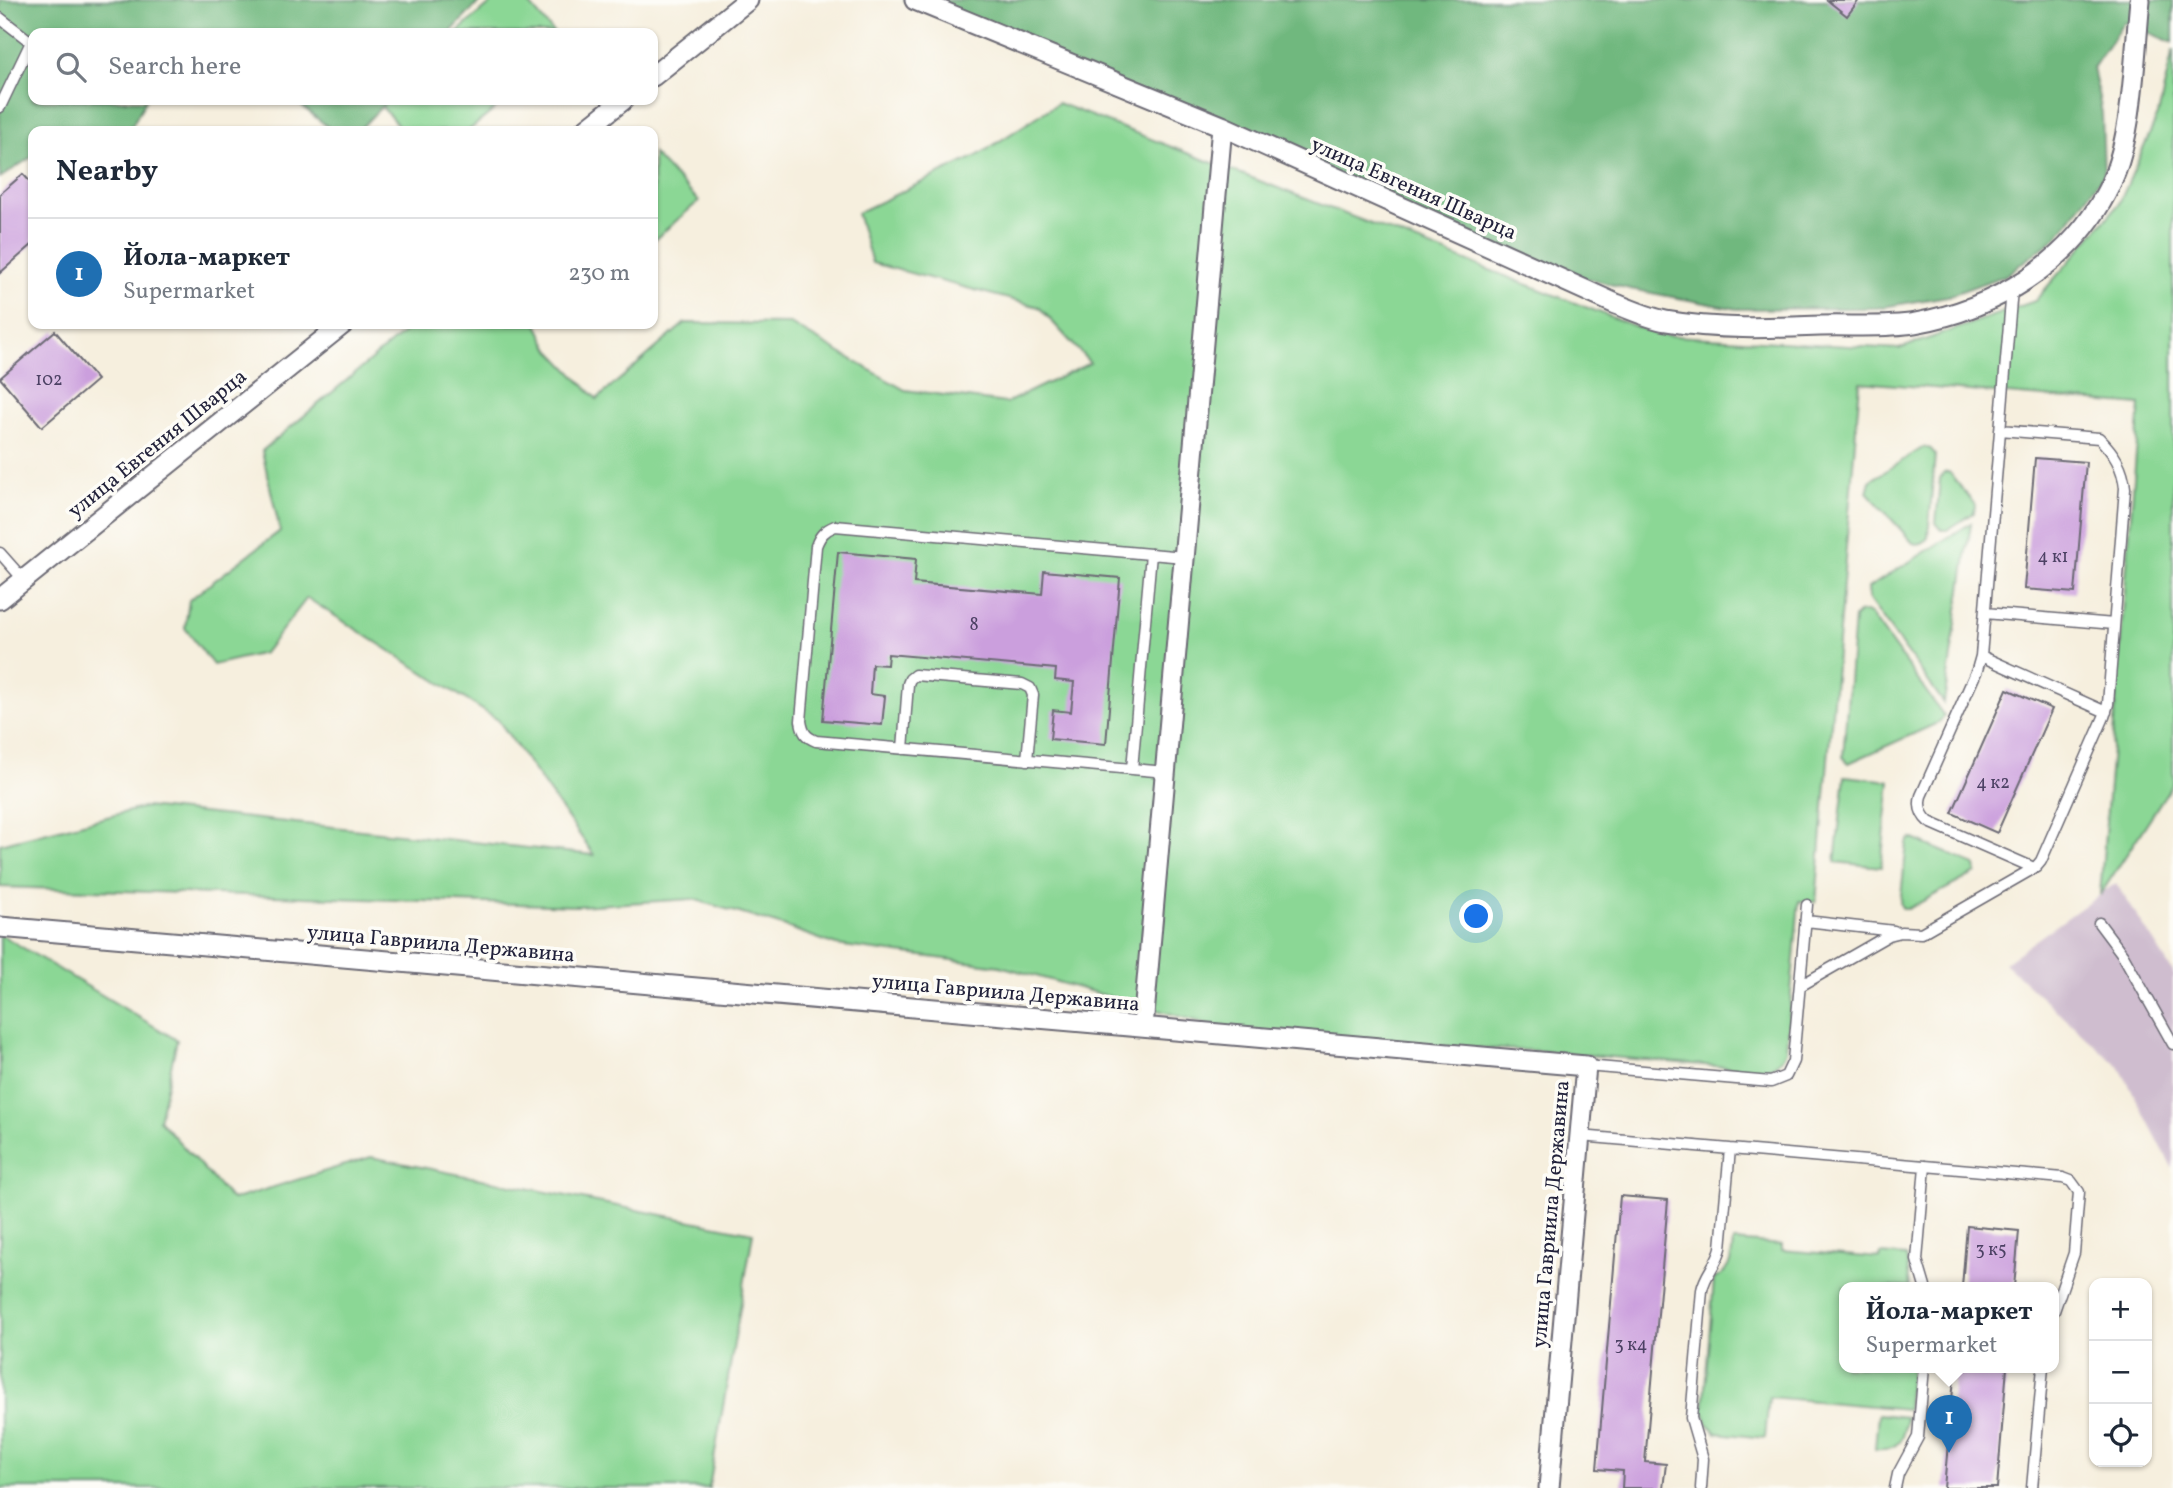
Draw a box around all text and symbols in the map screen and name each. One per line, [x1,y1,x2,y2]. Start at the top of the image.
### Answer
search box [28,28,658,105]
icon: search [52,48,90,86]
text: Search here [108,49,241,85]
street label: улица Евгения Шварца [1306,131,1521,248]
text: Nearby [56,151,158,193]
text: Йола-маркет [123,240,290,276]
text: 1 [74,258,84,290]
text: 230 m [568,258,630,290]
text: Supermarket [123,276,255,308]
street label: улица Евгения Шварца [62,363,254,526]
house number: 102 [35,368,63,393]
house number: 4 к1 [2038,545,2068,570]
house number: 8 [969,613,979,638]
house number: 4 к2 [1976,771,2010,796]
your location [1459,899,1493,933]
street label: улица Гавриила Державина [306,918,576,971]
street label: улица Гавриила Державина [871,967,1141,1020]
street label: улица Гавриила Державина [1525,1079,1578,1349]
house number: 3 к5 [1975,1238,2007,1263]
map controls [2089,1278,2152,1467]
button: + [2089,1278,2152,1341]
popup [1839,1282,2059,1373]
text: Йола-маркет [1865,1294,2033,1330]
text: Supermarket [1865,1330,1997,1362]
house number: 3 к4 [1614,1333,1648,1358]
button: − [2089,1341,2152,1404]
pin: 1 [1926,1395,1972,1453]
button: locate [2089,1404,2152,1467]

